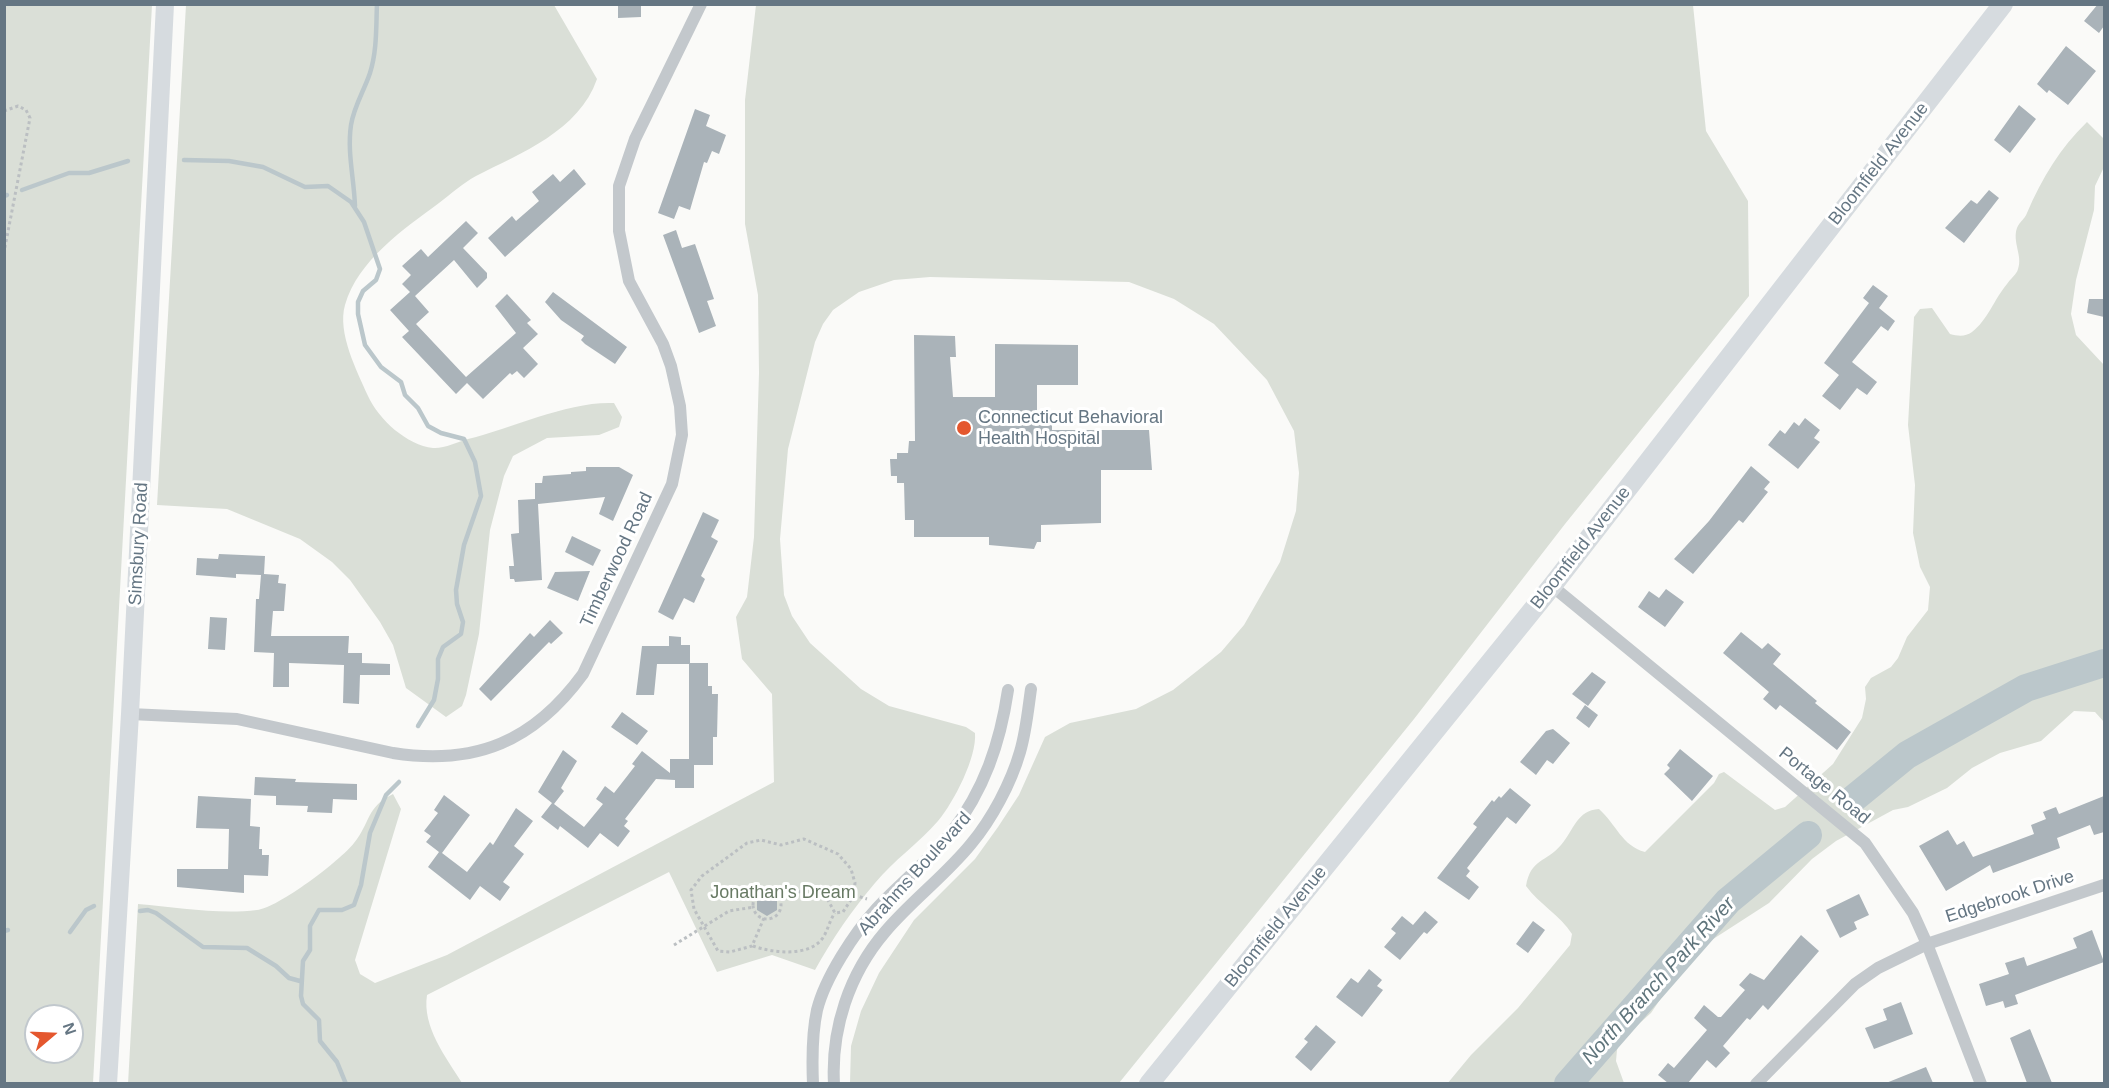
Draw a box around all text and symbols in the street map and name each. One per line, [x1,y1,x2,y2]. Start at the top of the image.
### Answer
street label: Bloomfield Avenue [1824,98,1934,230]
place label: Connecticut Behavioral Health Hospital [978,407,1163,450]
marker: Connecticut Behavioral Health Hospital [955,419,973,437]
street label: Simsbury Road [125,482,153,606]
street label: Bloomfield Avenue [1526,482,1636,614]
street label: Timberwood Road [576,489,658,631]
street label: Portage Road [1774,743,1874,829]
street label: Abrahms Boulevard [854,808,976,940]
street label: Bloomfield Avenue [1220,862,1332,992]
street label: Edgebrook Drive [1943,866,2077,928]
park label: Jonathan's Dream [710,882,856,904]
water label: North Branch Park River [1578,892,1740,1070]
north arrow [24,1004,84,1064]
text: N [60,1020,80,1037]

